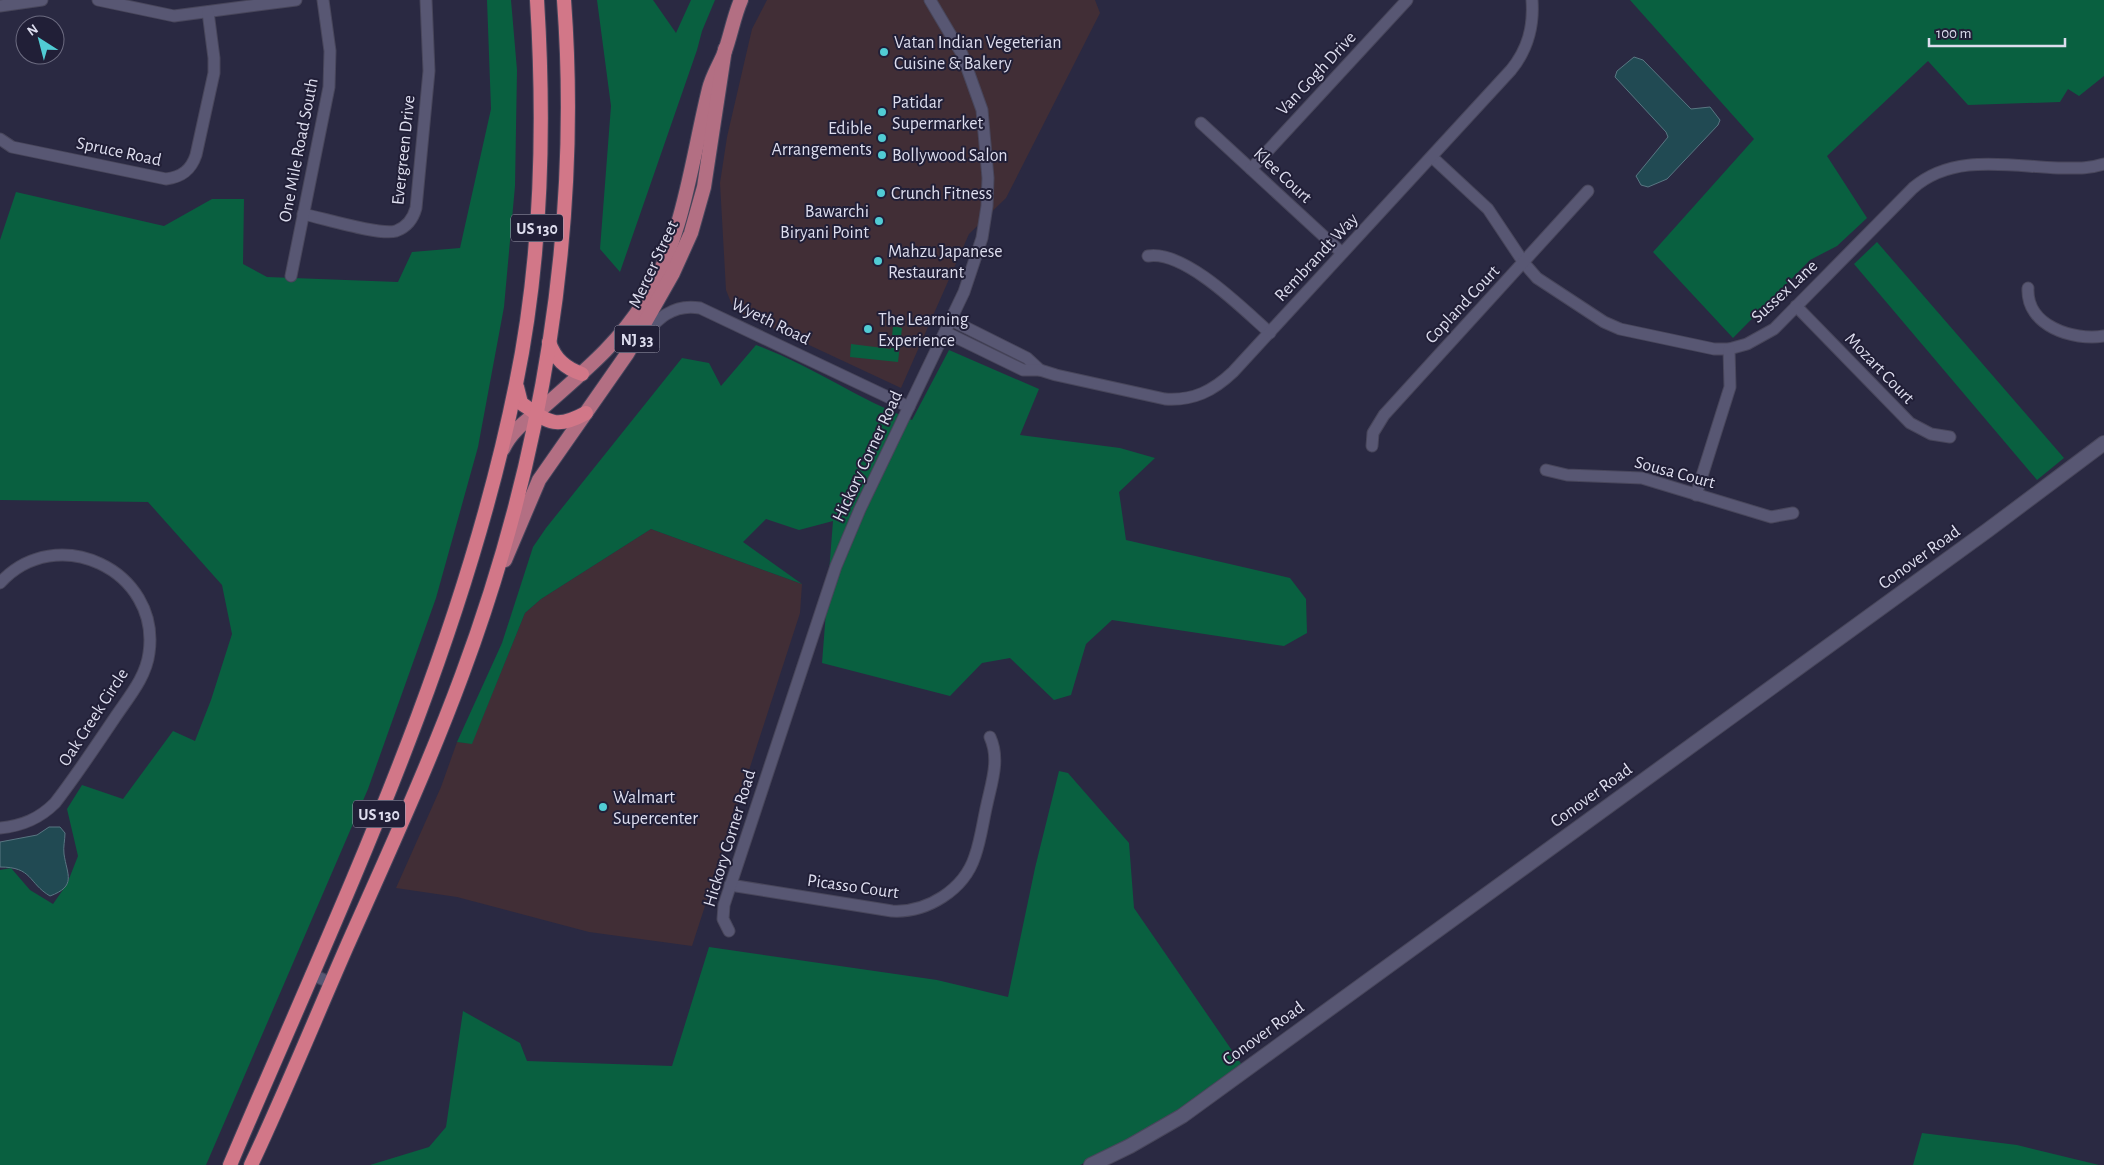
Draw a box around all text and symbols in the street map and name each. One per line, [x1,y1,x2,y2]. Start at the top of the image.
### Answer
north arrow [15,15,65,65]
scale bar [1929,15,2065,47]
text: N [25,22,41,39]
text: 100 m [1936,26,1971,41]
street label: Van Gogh Drive [1274,28,1360,119]
place label: Vatan Indian Vegeterian Cuisine & Bakery [894,34,1062,73]
marker: Vatan Indian Vegeterian Cuisine & Bakery [878,46,890,58]
street label: One Mile Road South [276,77,322,224]
street label: Evergreen Drive [389,94,419,206]
place label: Patidar Supermarket [892,94,984,133]
marker: Patidar Supermarket [876,106,888,118]
place label: Edible Arrangements [771,120,872,159]
marker: Edible Arrangements [876,132,888,144]
street label: Spruce Road [75,134,163,170]
street label: Klee Court [1250,145,1315,207]
place label: Bollywood Salon [892,147,1008,165]
marker: Bollywood Salon [876,149,888,161]
place label: Crunch Fitness [891,185,992,203]
marker: Crunch Fitness [875,187,887,199]
place label: Bawarchi Biryani Point [780,203,869,242]
street label: Rembrandt Way [1272,210,1362,305]
road number: US 130 [511,214,563,242]
marker: Bawarchi Biryani Point [873,215,885,227]
street label: Mercer Street [626,218,682,311]
place label: Mahzu Japanese Restaurant [888,243,1003,282]
marker: Mahzu Japanese Restaurant [872,255,884,267]
street label: Sussex Lane [1748,257,1821,327]
street label: Copland Court [1422,262,1503,347]
street label: Wyeth Road [728,295,813,349]
place label: The Learning Experience [878,311,969,350]
marker: The Learning Experience [862,323,874,335]
road number: NJ 33 [614,326,660,352]
street label: Mozart Court [1841,330,1918,408]
street label: Hickory Corner Road [830,388,906,525]
street label: Sousa Court [1633,454,1717,492]
street label: Conover Road [1876,522,1964,593]
street label: Oak Creek Circle [56,665,132,770]
street label: Conover Road [1548,760,1636,831]
street label: Hickory Corner Road [701,768,759,909]
place label: Walmart Supercenter [613,789,698,828]
road number: US 130 [353,801,405,828]
marker: Walmart Supercenter [597,801,609,813]
street label: Picasso Court [806,872,900,902]
street label: Conover Road [1220,998,1308,1069]

